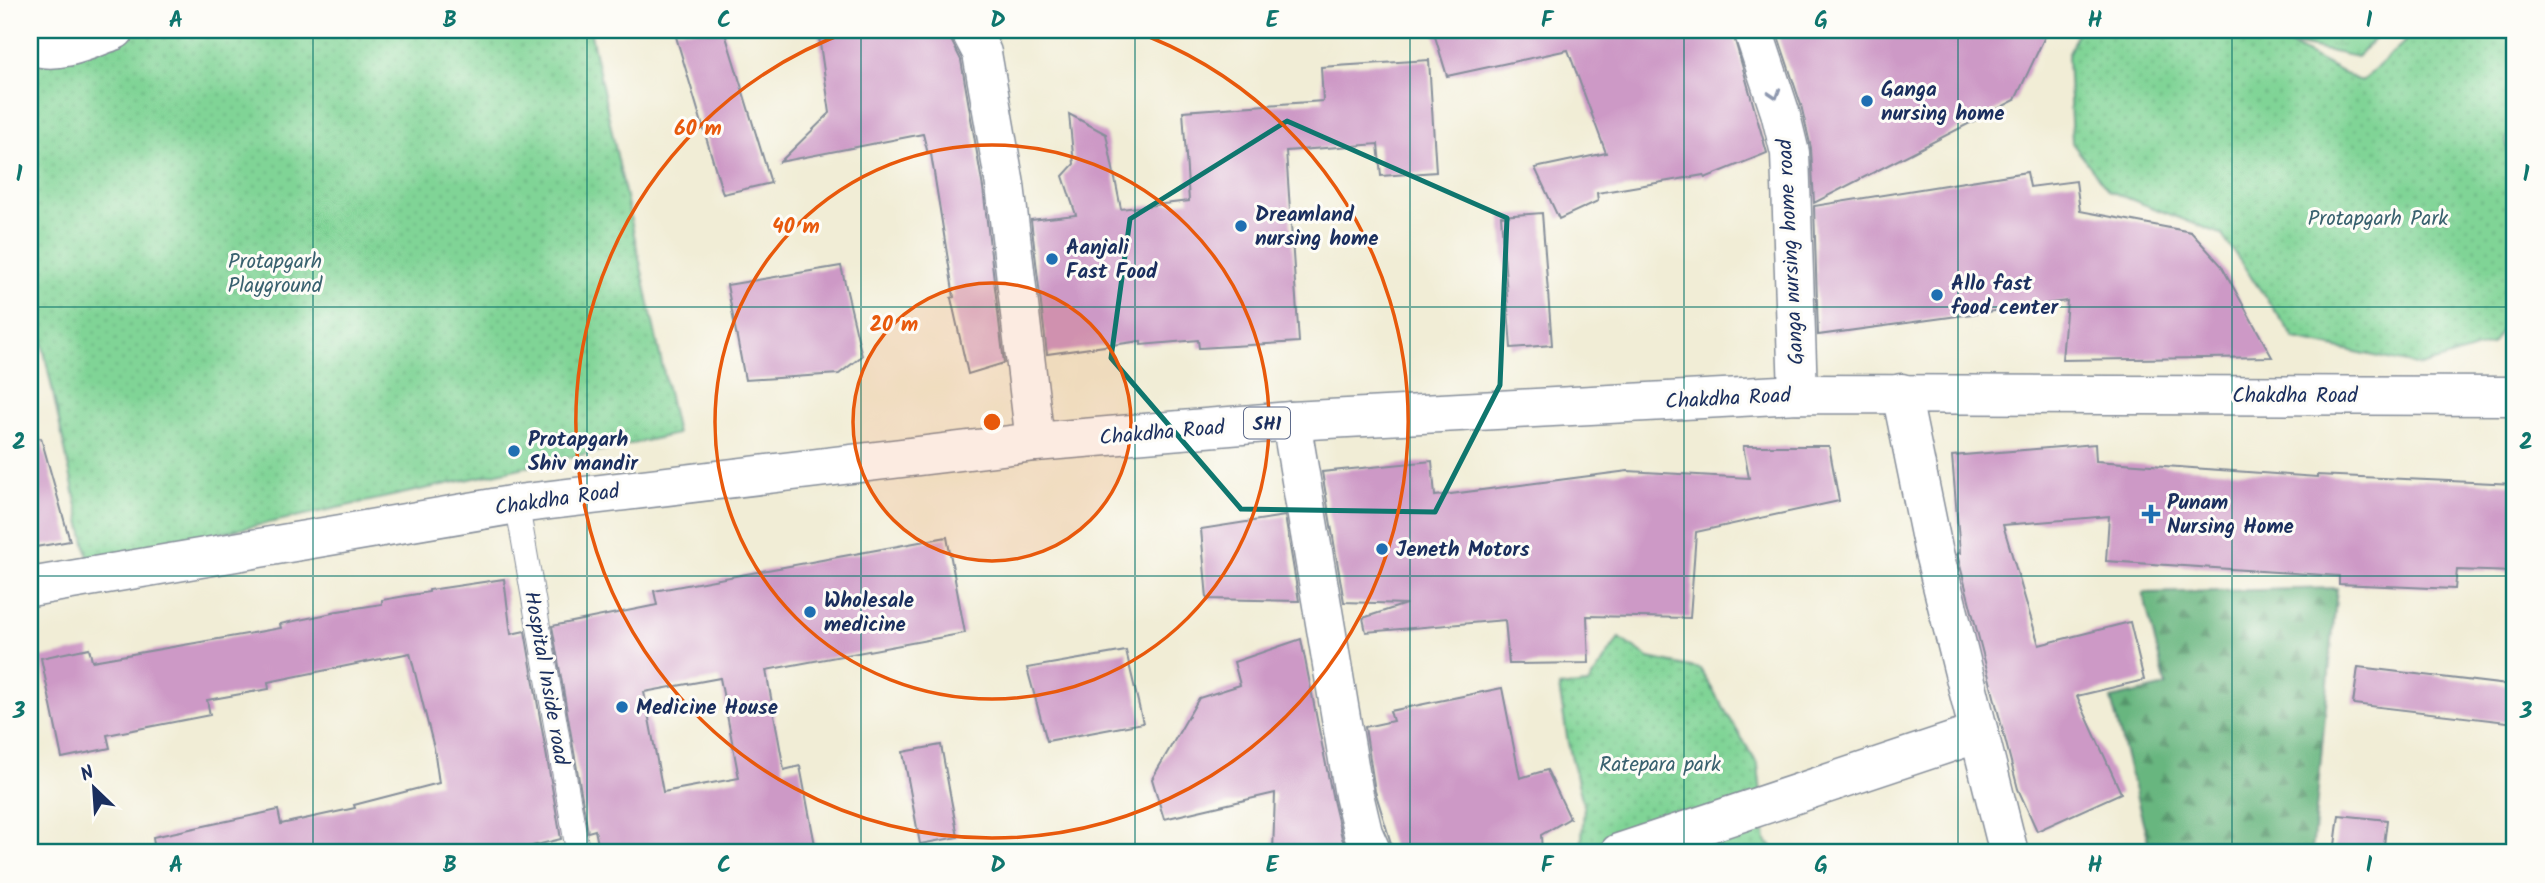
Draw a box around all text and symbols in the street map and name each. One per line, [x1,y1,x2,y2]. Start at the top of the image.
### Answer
text: A [169,3,183,39]
text: B [443,3,457,39]
text: C [717,3,731,39]
text: D [990,3,1006,39]
text: E [1266,3,1280,39]
text: F [1541,3,1555,39]
text: G [1814,3,1828,39]
text: H [2088,3,2103,39]
text: I [2365,3,2373,39]
place label: Ganga nursing home [1881,74,2004,131]
one-way arrow [1766,88,1781,100]
marker: Ganga nursing home [1859,93,1875,109]
text: 60 m [674,113,722,146]
street label: Ganga nursing home road [1769,138,1814,366]
text: 1 [16,157,23,193]
text: 1 [2523,157,2530,193]
place label: Dreamland nursing home [1255,199,1378,256]
park label: Protapgarh Park [2308,203,2448,236]
text: 40 m [772,211,820,244]
marker: Dreamland nursing home [1233,218,1249,234]
place label: Aanjali Fast Food [1066,232,1158,289]
park label: Protapgarh Playground [228,246,323,303]
marker: Aanjali Fast Food [1044,251,1060,267]
place label: Allo fast food center [1951,268,2060,325]
marker: Allo fast food center [1929,287,1945,303]
text: 20 m [870,309,918,342]
street label: Chakdha Road [1664,380,1792,419]
street label: Chakdha Road [2232,380,2358,413]
road number: SH1 [1244,408,1290,438]
centre of rings [980,410,1004,434]
street label: Chakdha Road [1098,412,1227,455]
place label: Protapgarh Shiv mandir [528,424,639,481]
text: 2 [12,425,26,461]
text: 2 [2519,425,2533,461]
marker: Protapgarh Shiv mandir [506,443,522,459]
street label: Chakdha Road [493,475,622,526]
place label: Punam Nursing Home [2167,487,2294,544]
marker: Punam Nursing Home [2141,504,2161,524]
place label: Jeneth Motors [1396,534,1530,567]
marker: Jeneth Motors [1374,541,1390,557]
place label: Wholesale medicine [824,585,914,642]
street label: Hospital Inside road [514,589,577,768]
marker: Wholesale medicine [802,604,818,620]
place label: Medicine House [636,692,778,725]
text: 3 [12,694,26,730]
text: 3 [2519,694,2533,730]
marker: Medicine House [614,699,630,715]
park label: Ratepara park [1599,749,1721,782]
north arrow [60,754,130,824]
text: N [76,758,99,791]
text: A [169,848,183,883]
text: B [443,848,457,883]
text: C [717,848,731,883]
text: D [990,848,1006,883]
text: E [1266,848,1280,883]
text: F [1541,848,1555,883]
text: G [1814,848,1828,883]
text: H [2088,848,2103,883]
text: I [2365,848,2373,883]

